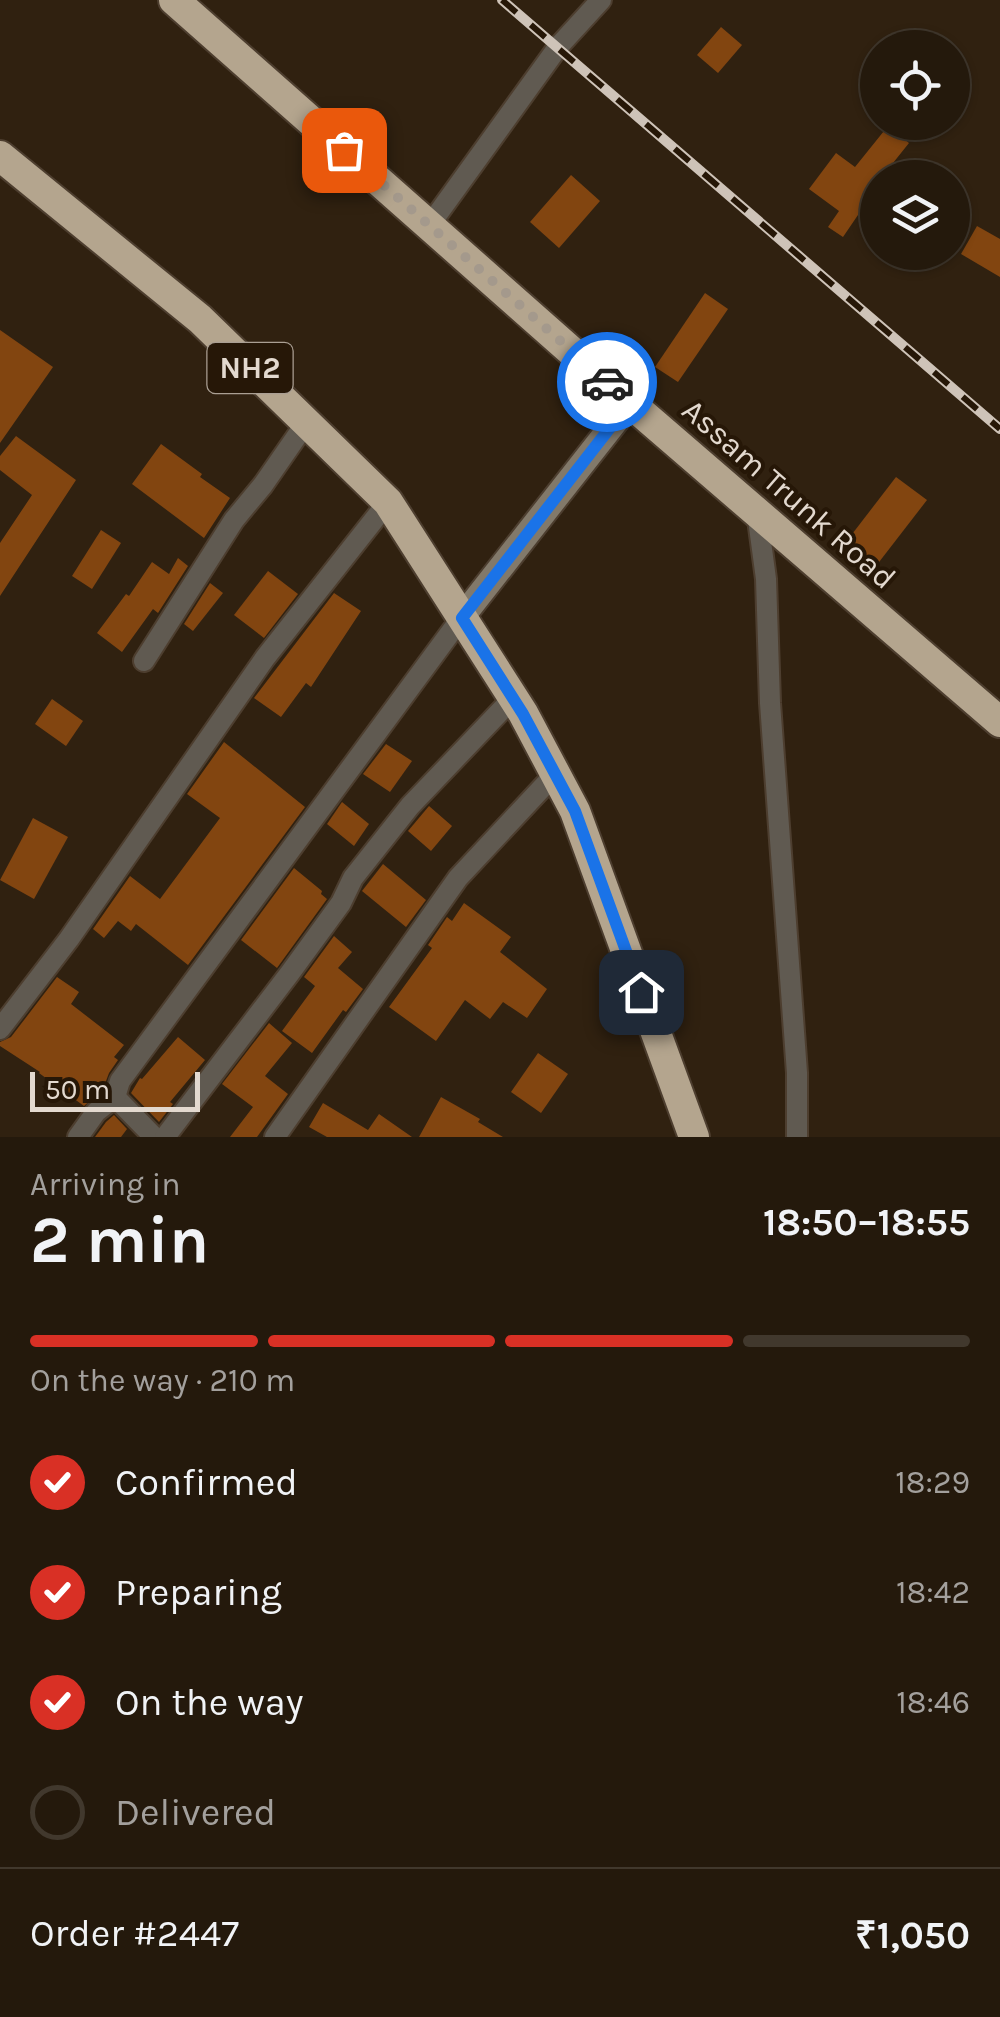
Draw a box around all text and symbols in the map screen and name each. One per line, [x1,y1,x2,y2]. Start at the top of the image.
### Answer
map controls [860,30,970,270]
button: locate [860,30,970,140]
pin [302,108,387,193]
icon: bag [317,123,372,178]
button: layers [860,160,970,270]
courier [557,332,657,432]
road number: NH2 [208,343,292,393]
icon: car [580,355,635,410]
street label: Assam Trunk Road [675,391,903,597]
pin [599,950,684,1035]
icon: home [614,965,669,1020]
scale bar [30,1067,200,1112]
text: 50 m [45,1073,110,1106]
text: Arriving in [30,1166,181,1203]
text: 18:50–18:55 [763,1200,970,1245]
text: 2 min [30,1202,209,1278]
text: On the way · 210 m [30,1362,295,1399]
icon: check [30,1455,85,1510]
text: Confirmed [115,1460,298,1505]
text: 18:29 [895,1464,970,1501]
icon: check [30,1565,85,1620]
text: Preparing [115,1570,282,1615]
text: 18:42 [896,1574,970,1611]
icon: check [30,1675,85,1730]
text: On the way [115,1680,303,1725]
text: 18:46 [896,1684,970,1721]
text: Delivered [115,1790,276,1835]
text: Order #2447 [30,1911,239,1956]
text: ₹1,050 [855,1913,970,1958]

